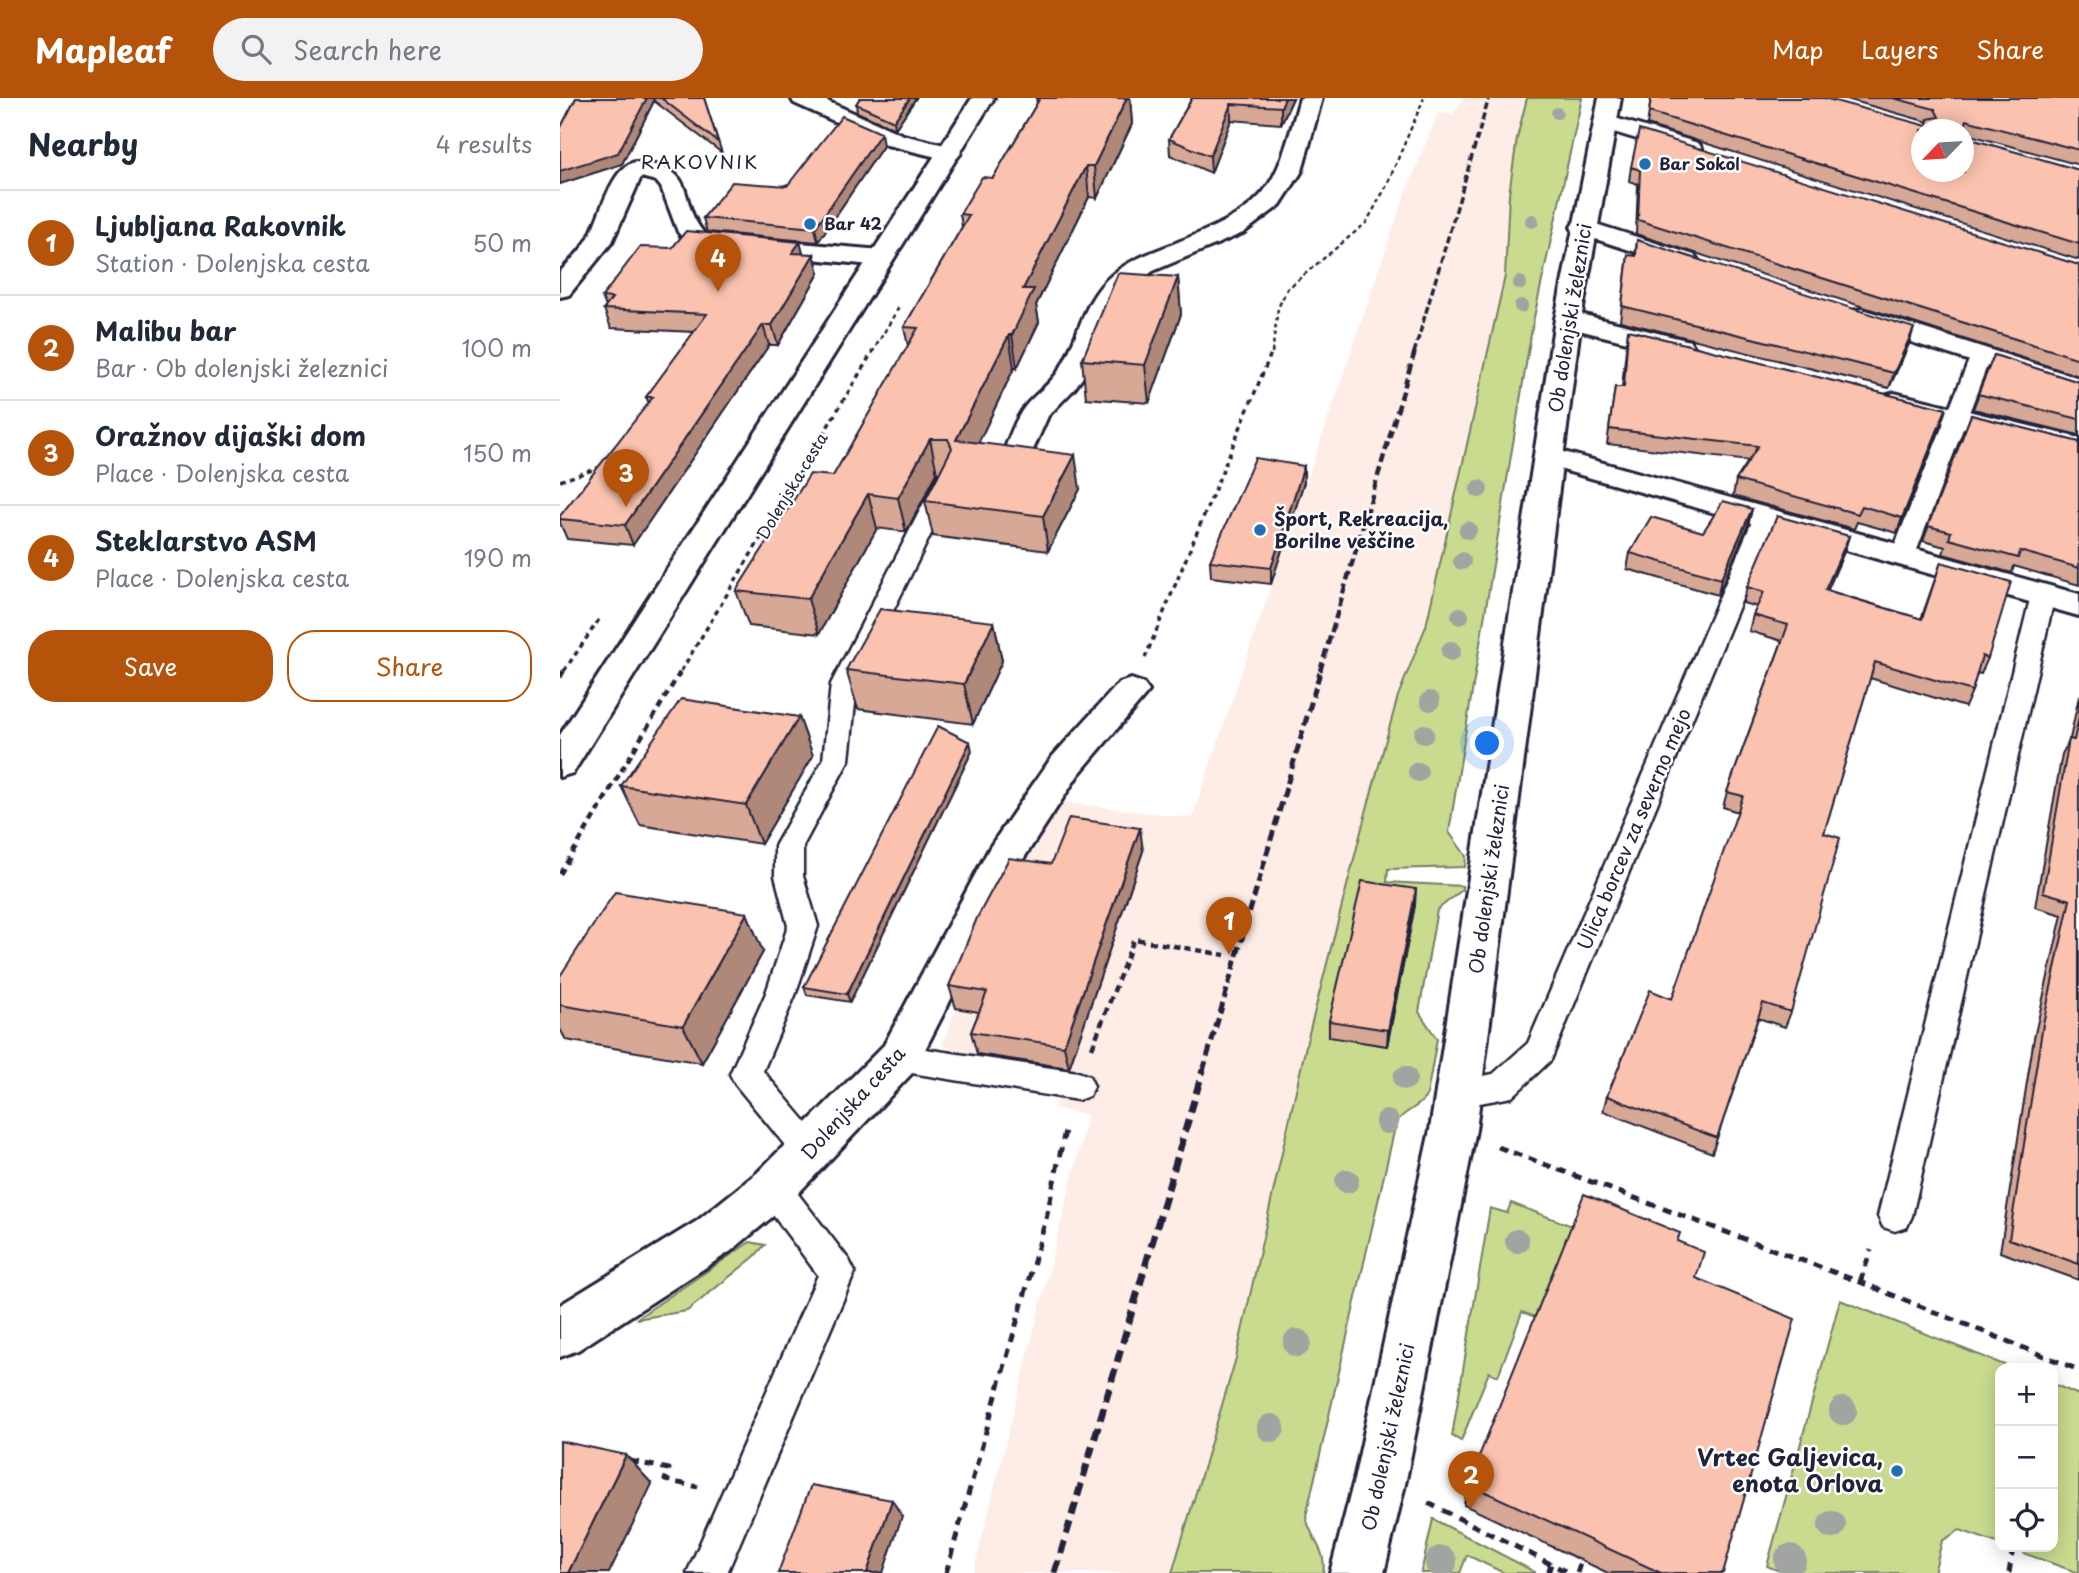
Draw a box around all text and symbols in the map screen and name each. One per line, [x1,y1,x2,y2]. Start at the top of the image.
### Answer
search box [213,18,703,81]
text: Mapleaf [35,24,171,74]
icon: search [237,30,275,68]
text: Search here [293,30,442,69]
text: Map [1772,31,1823,67]
text: Layers [1861,31,1938,67]
text: Share [1976,31,2044,67]
north arrow [1911,119,1974,182]
text: Nearby [28,121,138,166]
text: 4 results [436,126,532,161]
district label: RAKOVNIK [641,147,759,175]
place label: Bar Sokol [1659,151,1740,175]
marker: Bar Sokol [1637,156,1653,172]
text: Ljubljana Rakovnik [95,206,346,245]
place label: Bar 42 [824,211,882,235]
marker: Bar 42 [802,216,818,232]
street label: Ob dolenjski železnici [1540,221,1598,415]
text: 1 [46,225,57,260]
text: 50 m [472,225,532,260]
pin: 4 [695,234,741,292]
text: Station · Dolenjska cesta [95,245,370,280]
text: Malibu bar [95,311,236,350]
text: 2 [43,330,59,365]
text: 100 m [462,330,532,365]
text: Bar · Ob dolenjski železnici [95,350,388,385]
text: Oražnov dijaški dom [95,416,366,455]
street label: Dolenjska cesta [750,427,833,544]
text: 3 [43,435,59,470]
text: 150 m [463,435,532,470]
pin: 3 [603,449,649,507]
text: Place · Dolenjska cesta [95,455,349,490]
place label: Šport, Rekreacija, Borilne veščine [1274,504,1448,554]
text: Steklarstvo ASM [95,521,317,560]
marker: Šport, Rekreacija, Borilne veščine [1252,522,1268,538]
text: 4 [43,540,59,575]
text: 190 m [464,540,532,575]
text: Place · Dolenjska cesta [95,560,349,595]
button: Save [28,630,273,702]
button: Share [287,630,532,702]
street label: Ulica borcev za severno mejo [1569,703,1697,954]
your location [1470,726,1504,760]
street label: Ob dolenjski železnici [1461,782,1515,976]
pin: 1 [1206,897,1252,955]
street label: Dolenjska cesta [794,1039,911,1165]
street label: Ob dolenjski železnici [1353,1340,1421,1533]
map controls [1995,1363,2058,1552]
button: + [1995,1363,2058,1426]
button: − [1995,1426,2058,1489]
place label: Vrtec Galjevica, enota Orlova [1697,1439,1883,1500]
pin: 2 [1448,1451,1494,1509]
marker: Vrtec Galjevica, enota Orlova [1889,1463,1905,1479]
button: locate [1995,1489,2058,1552]

